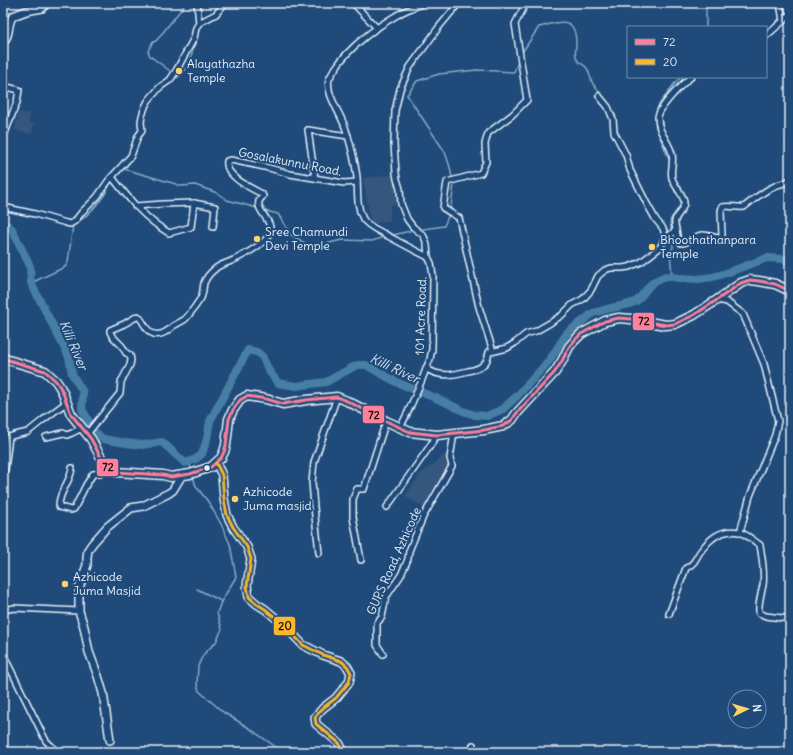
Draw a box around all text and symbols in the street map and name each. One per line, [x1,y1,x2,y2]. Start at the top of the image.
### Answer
legend [627,26,767,78]
text: 72 [663,34,676,49]
text: 20 [663,54,678,69]
place label: Alayathazha Temple [187,56,255,85]
marker: Alayathazha Temple [174,66,184,76]
street label: Gosalakunnu Road. [237,144,343,179]
place label: Sree Chamundi Devi Temple [265,224,348,253]
place label: Bhoothathanpara Temple [660,232,756,261]
marker: Sree Chamundi Devi Temple [252,234,262,244]
marker: Bhoothathanpara Temple [647,242,657,252]
street label: 101 Acre Road. [412,276,429,356]
line badge: 72 [632,312,655,331]
text: 72 [638,314,650,328]
water label: Killi River [55,318,92,374]
water label: Killi River [367,350,424,388]
line badge: 72 [362,405,385,424]
text: 72 [368,408,380,422]
line badge: 72 [96,458,119,477]
text: 72 [102,460,114,474]
unlabelled marker [202,463,212,473]
place label: Azhicode Juma masjid [243,484,312,513]
marker: Azhicode Juma masjid [230,494,240,504]
street label: GUPS Road, Azhicode [363,505,424,617]
place label: Azhicode Juma Masjid [73,569,141,598]
marker: Azhicode Juma Masjid [60,579,70,589]
line badge: 20 [273,616,296,636]
text: 20 [278,619,292,633]
north arrow [727,689,767,729]
text: N [750,704,764,713]

